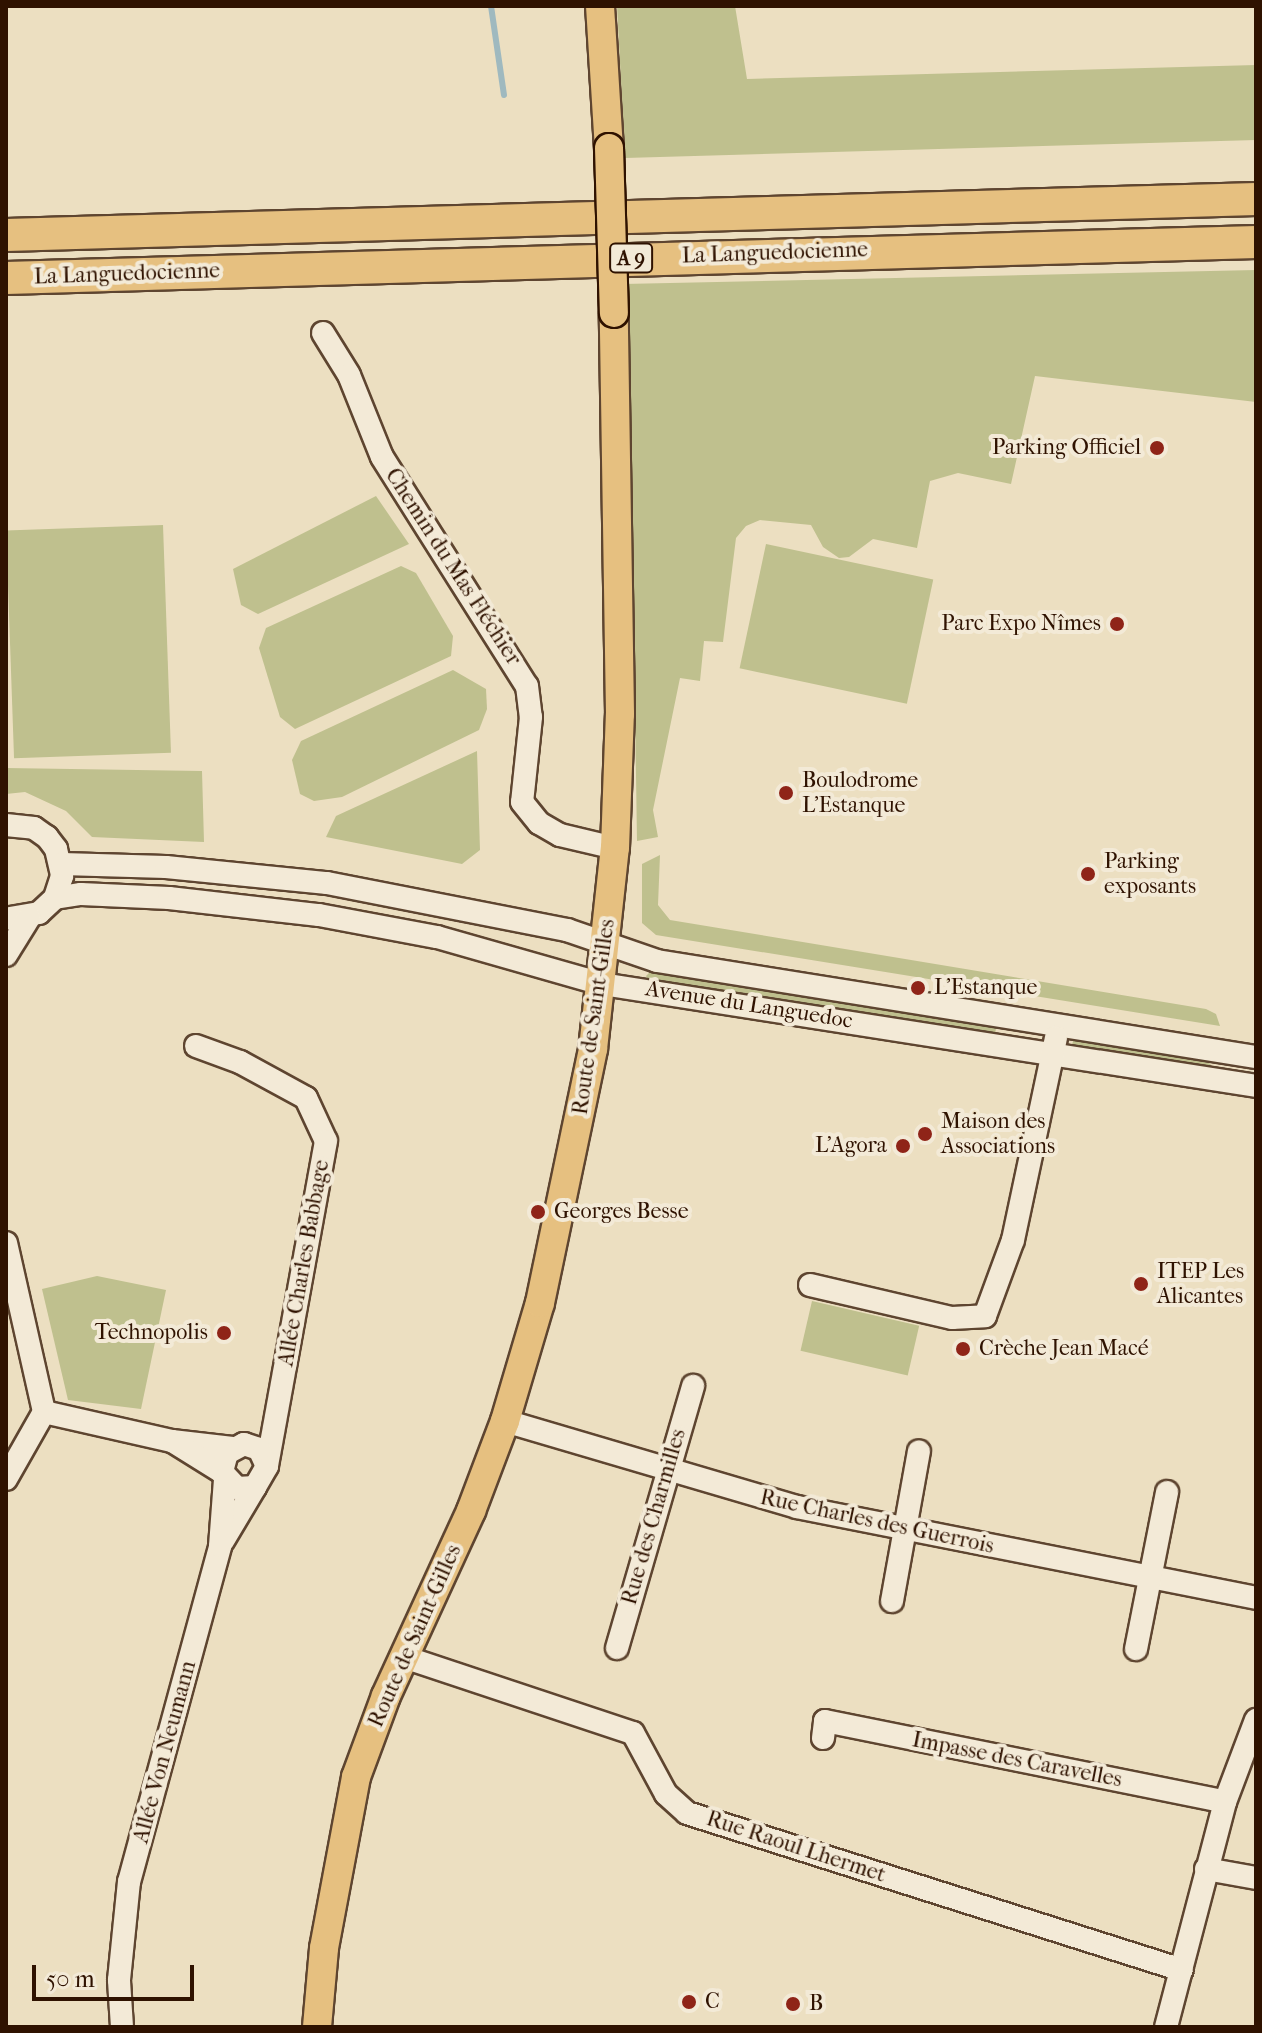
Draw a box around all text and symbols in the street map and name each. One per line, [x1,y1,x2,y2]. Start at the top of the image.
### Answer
street label: La Languedocienne [681,237,869,269]
road number: A 9 [609,242,653,274]
street label: La Languedocienne [33,258,221,290]
place label: Parking Officiel [992,435,1141,461]
marker: Parking Officiel [1148,439,1166,457]
street label: Chemin du Mas Fléchier [379,463,527,671]
place label: Parc Expo Nîmes [941,611,1101,637]
marker: Parc Expo Nîmes [1108,615,1126,633]
place label: Boulodrome L'Estanque [802,767,918,818]
marker: Boulodrome L'Estanque [777,784,795,802]
place label: Parking exposants [1104,848,1196,900]
marker: Parking exposants [1079,865,1097,883]
street label: Route de Saint-Gilles [567,917,621,1117]
place label: L'Estanque [934,975,1037,1001]
street label: Avenue du Languedoc [644,976,854,1034]
marker: L'Estanque [909,979,927,997]
place label: Maison des Associations [941,1108,1055,1160]
marker: Maison des Associations [916,1125,934,1143]
place label: L'Agora [815,1133,887,1159]
marker: L'Agora [894,1137,912,1155]
street label: Allée Charles Babbage [273,1158,335,1368]
place label: Georges Besse [554,1199,689,1225]
marker: Georges Besse [529,1203,547,1221]
place label: ITEP Les Alicantes [1157,1258,1244,1310]
marker: ITEP Les Alicantes [1132,1275,1150,1293]
place label: Technopolis [95,1320,208,1346]
marker: Technopolis [215,1324,233,1342]
place label: Crèche Jean Macé [979,1336,1149,1362]
marker: Crèche Jean Macé [954,1340,972,1358]
street label: Rue des Charmilles [616,1426,692,1608]
street label: Rue Charles des Guerrois [758,1484,996,1560]
street label: Route de Saint-Gilles [363,1541,467,1731]
street label: Allée Von Neumann [128,1658,202,1846]
street label: Impasse des Caravelles [910,1727,1124,1793]
street label: Rue Raoul Lhermet [703,1806,889,1888]
scale bar [36,1949,198,1999]
text: 50 m [46,1965,95,1993]
place label: C [705,1989,720,2015]
place label: B [809,1991,823,2017]
marker: C [680,1993,698,2011]
marker: B [784,1995,802,2013]

